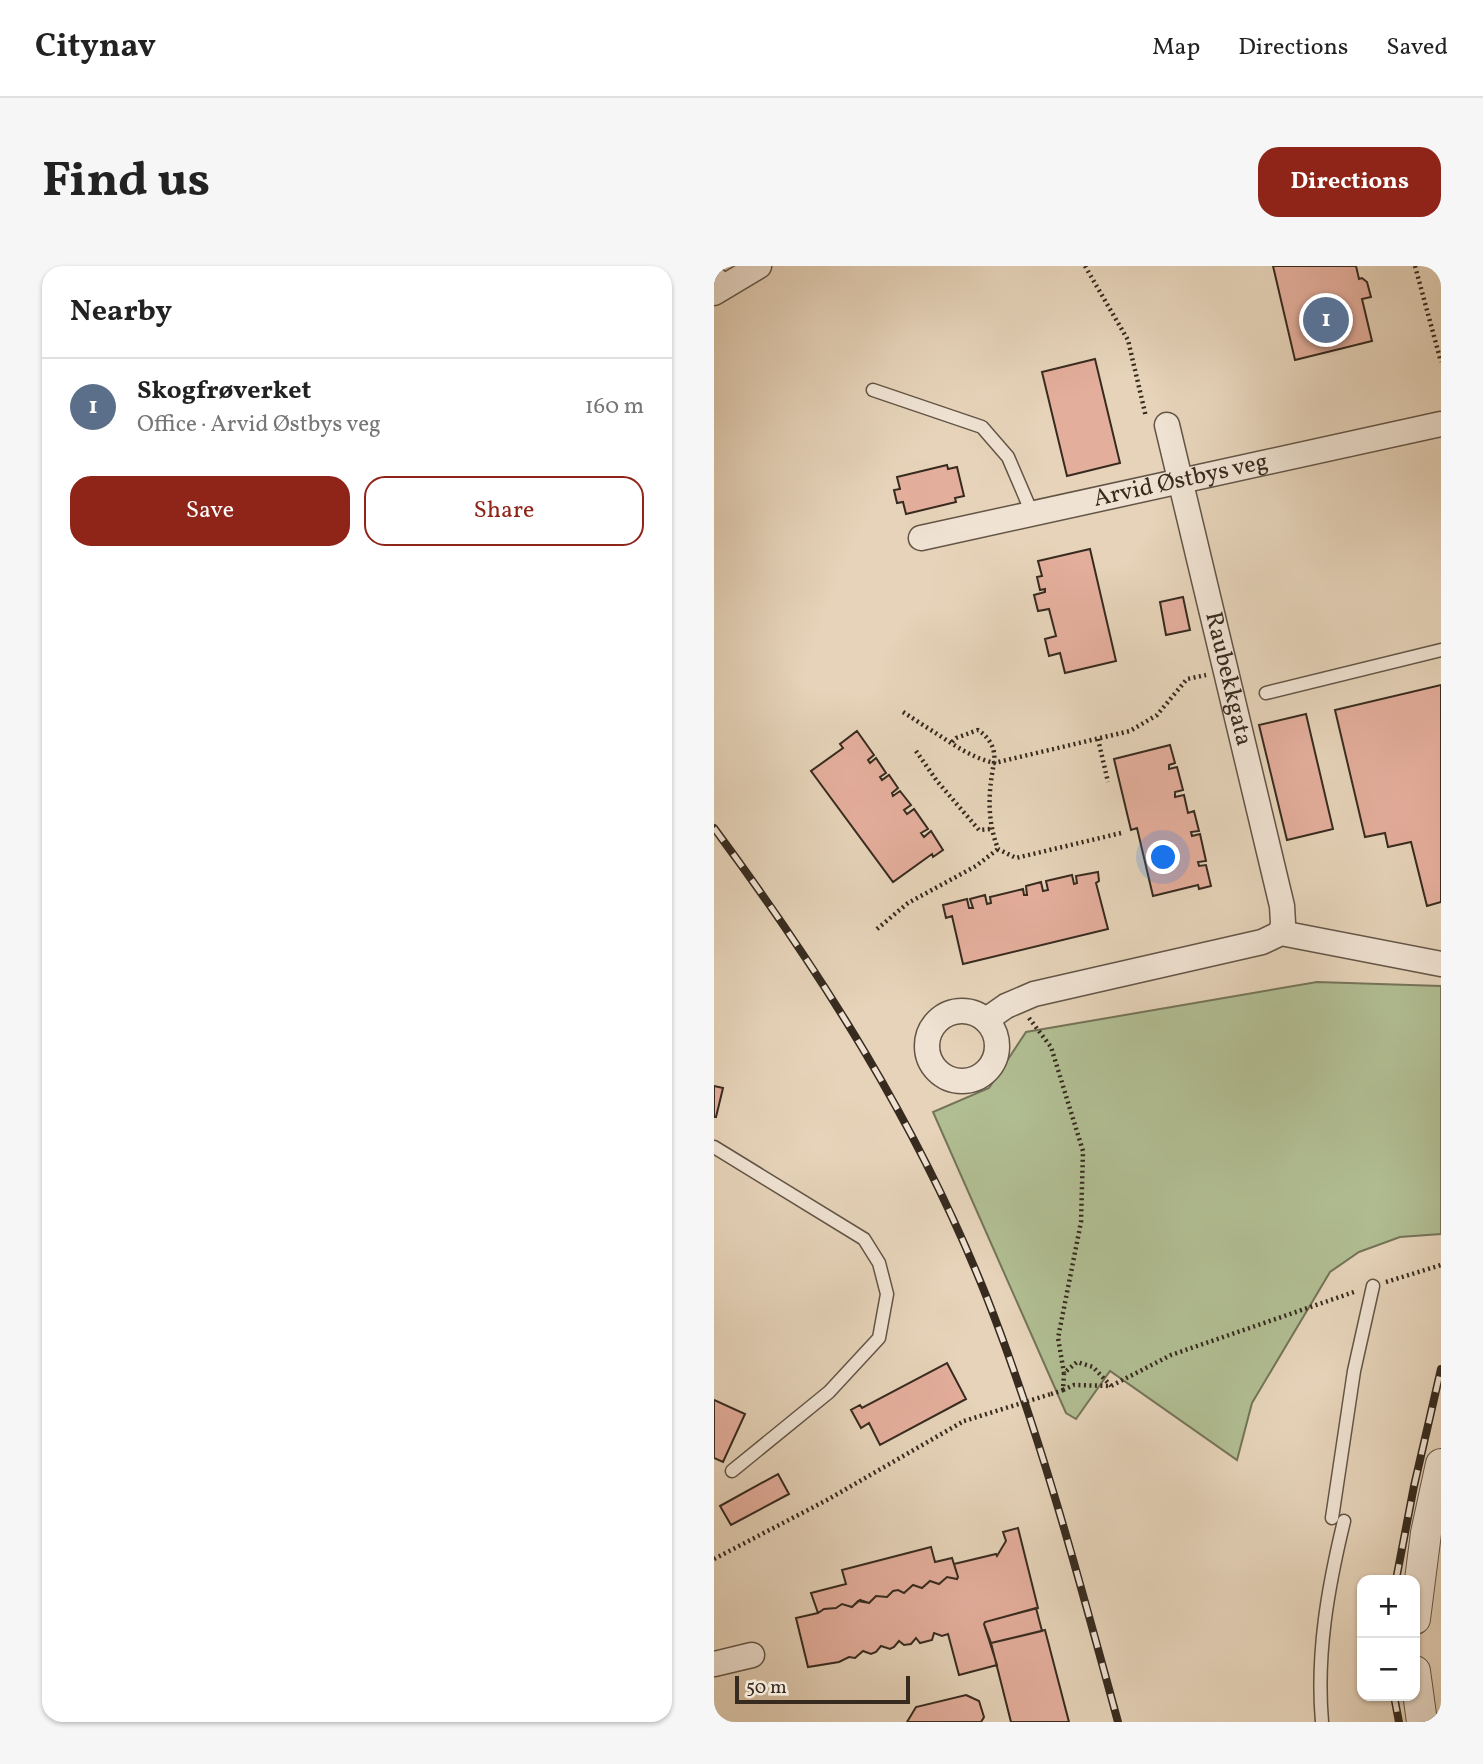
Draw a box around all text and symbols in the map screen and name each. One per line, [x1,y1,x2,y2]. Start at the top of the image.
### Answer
text: Citynav [35,25,156,71]
text: Map [1152,31,1200,65]
text: Directions [1238,31,1348,65]
text: Saved [1386,31,1448,65]
button: Directions [1258,147,1441,217]
text: Find us [42,148,210,217]
text: Nearby [70,291,172,333]
pin: 1 [1303,294,1349,346]
text: Skogfrøverket [137,373,311,409]
text: 1 [88,391,98,423]
text: 160 m [585,391,644,423]
text: Office · Arvid Østbys veg [137,409,381,441]
street label: Arvid Østbys veg [1090,445,1271,517]
button: Save [70,476,350,546]
button: Share [364,476,644,546]
street label: Raubekkgata [1195,608,1260,749]
your location [1146,840,1180,874]
map controls [1357,1575,1420,1701]
button: + [1357,1575,1420,1638]
button: − [1357,1638,1420,1701]
scale bar [735,1673,910,1705]
text: 50 m [746,1675,787,1701]

